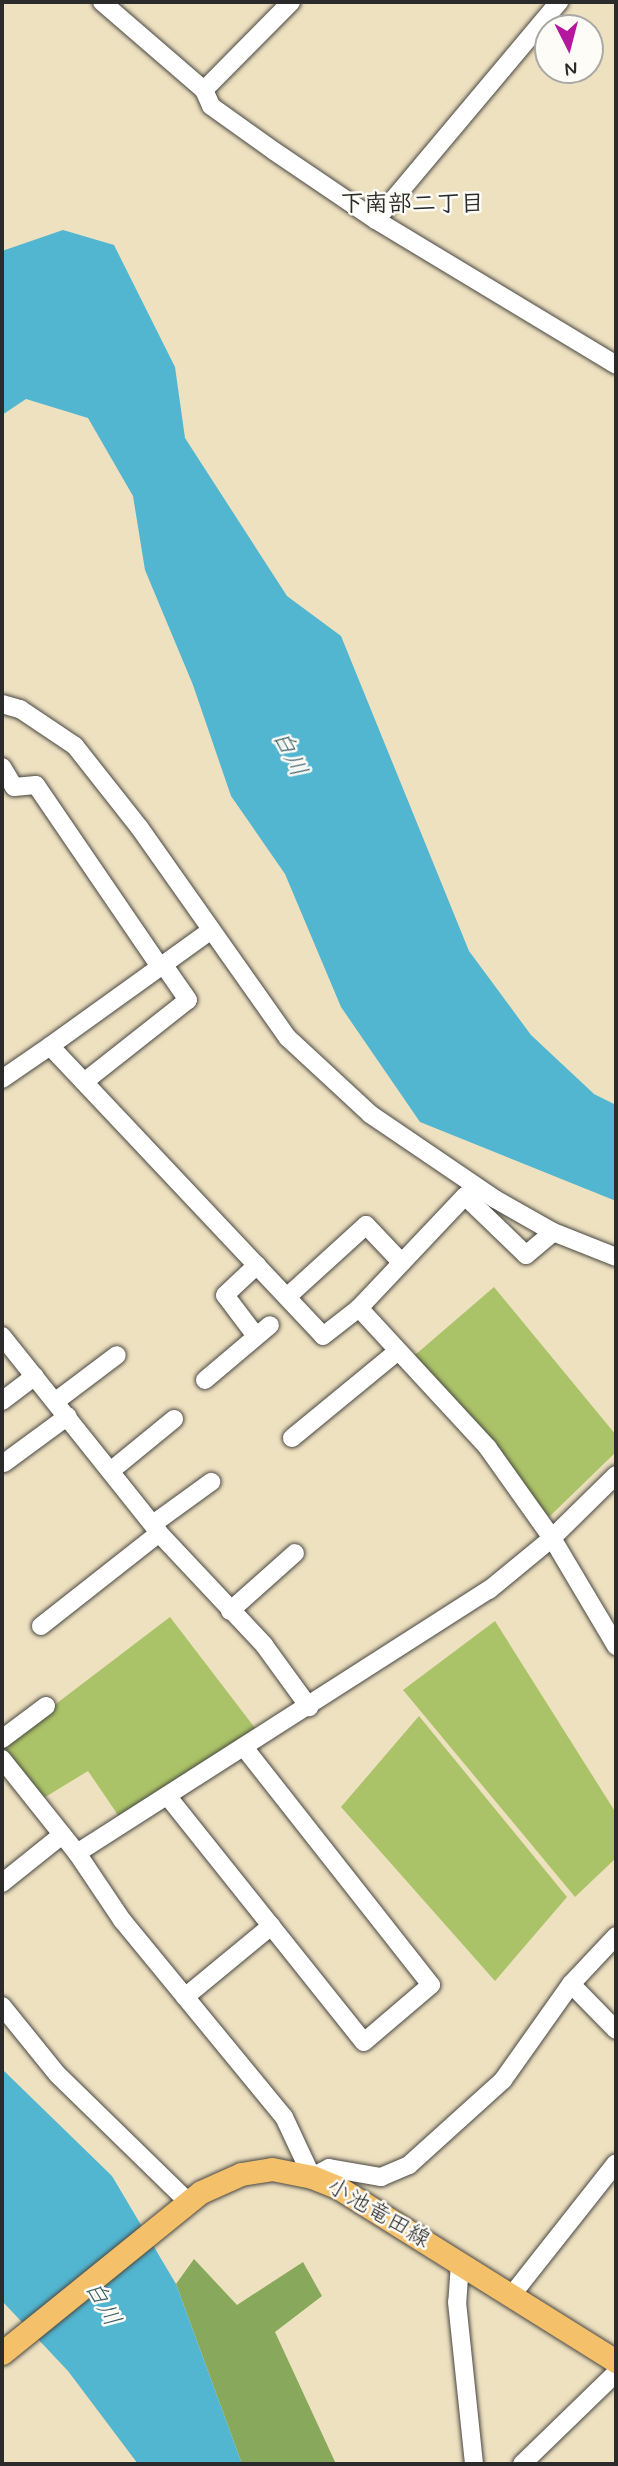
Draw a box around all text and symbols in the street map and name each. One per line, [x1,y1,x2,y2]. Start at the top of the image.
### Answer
north arrow [534,14,604,84]
text: N [563,55,579,81]
district label: 下南部二丁目 [340,191,484,219]
water label: 白川 [266,726,312,782]
street label: 小池竜田線 [321,2173,435,2255]
water label: 白川 [78,2276,126,2332]

